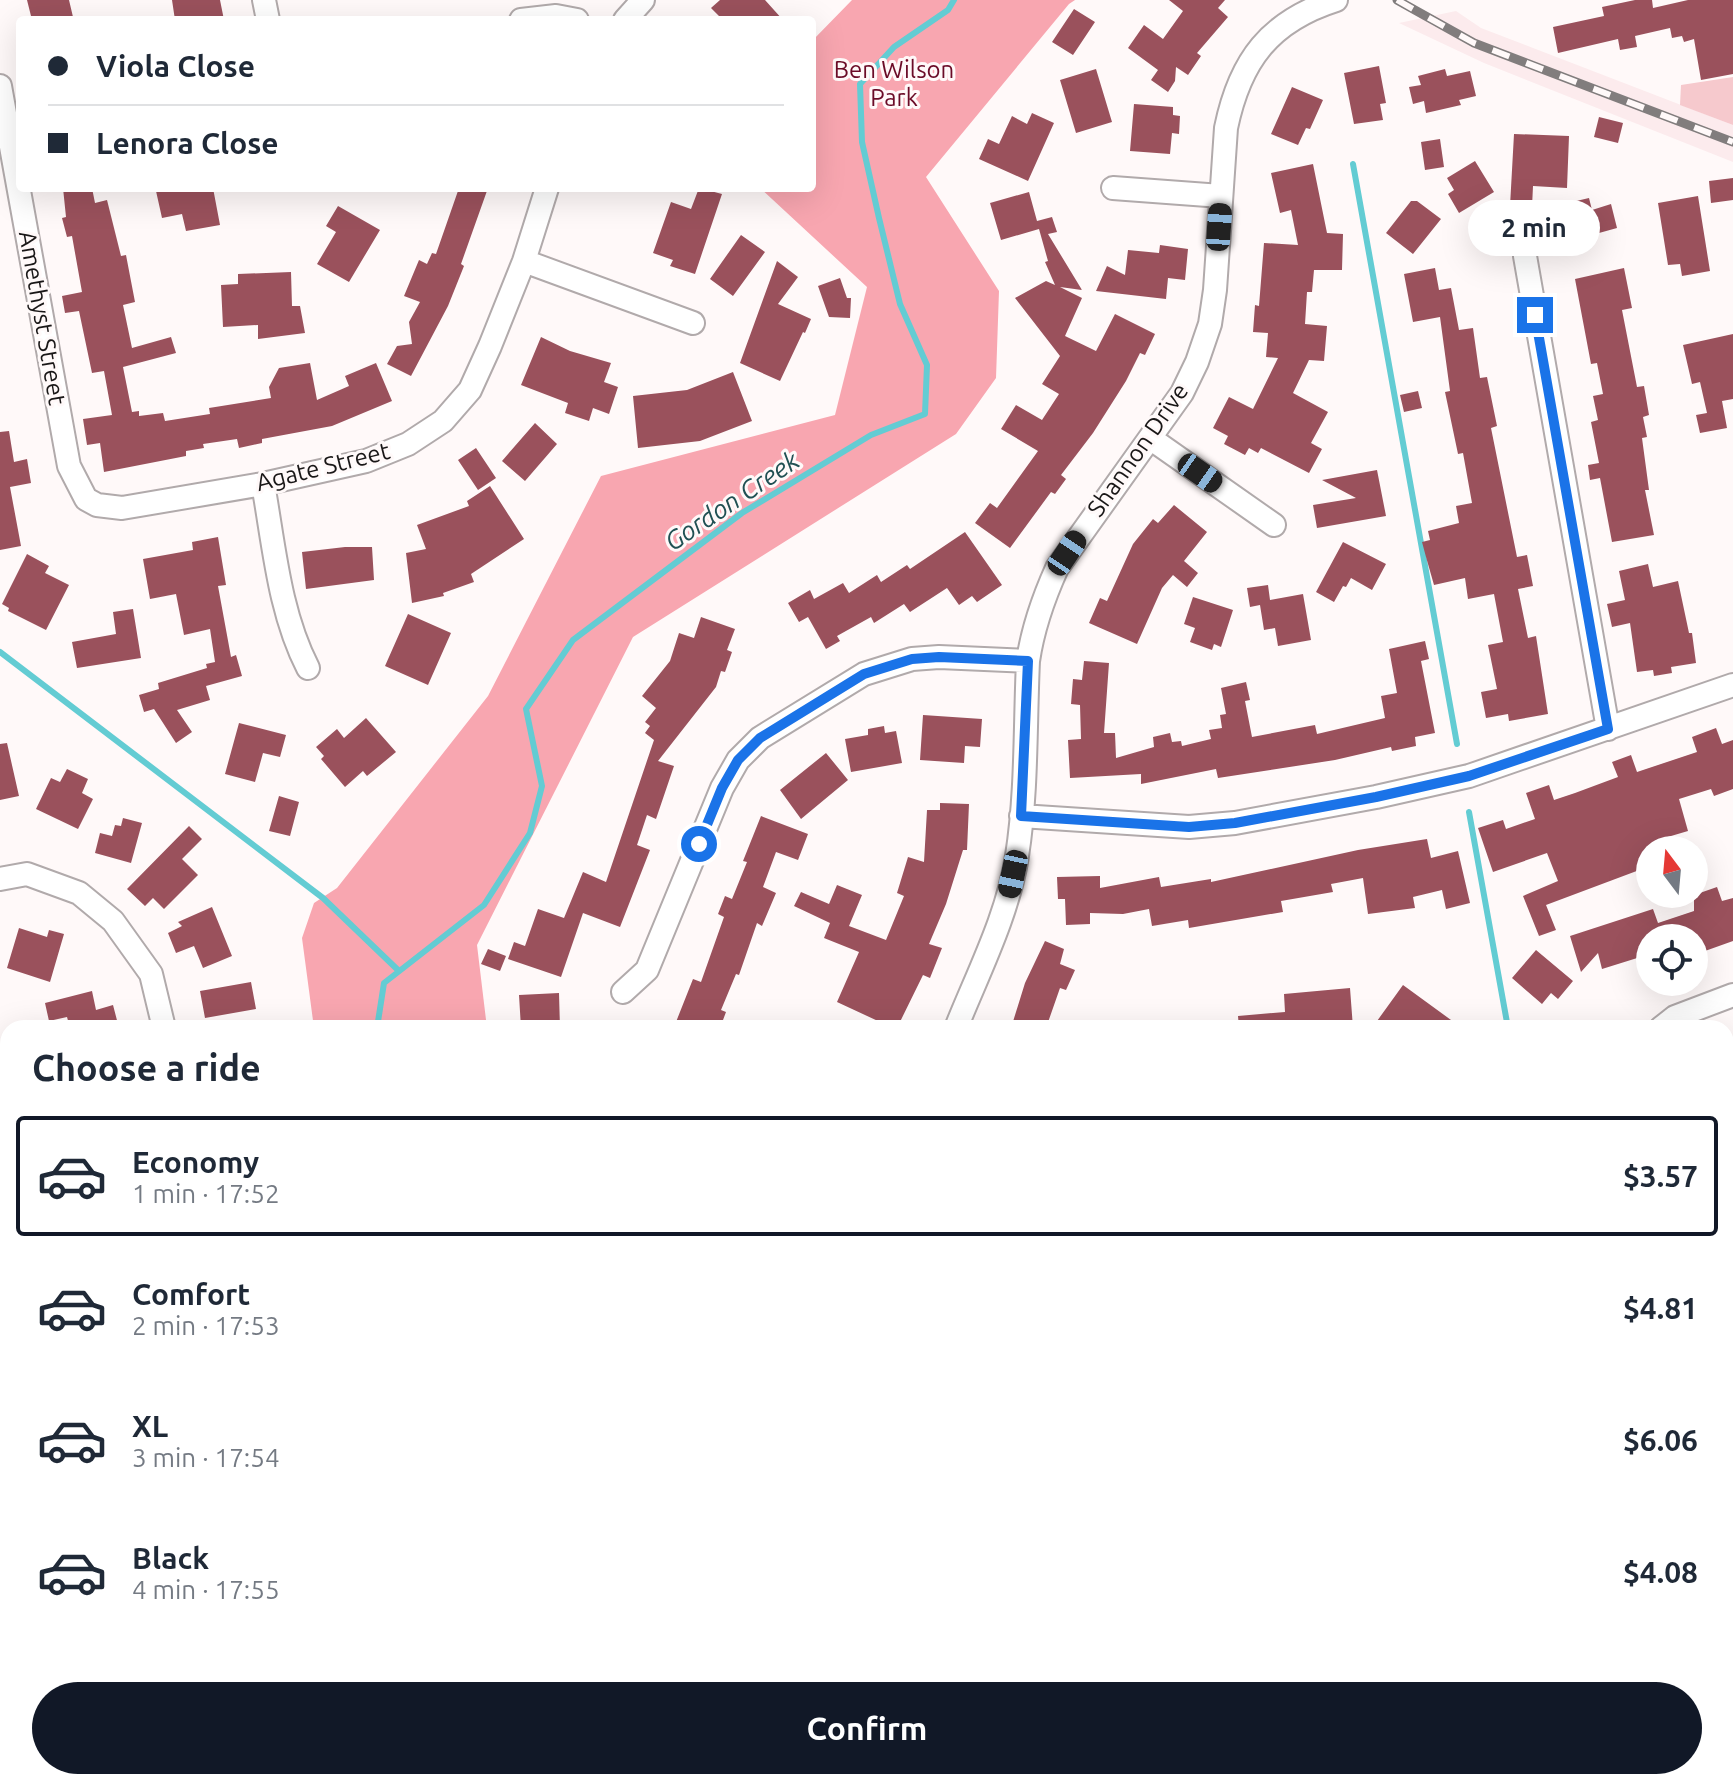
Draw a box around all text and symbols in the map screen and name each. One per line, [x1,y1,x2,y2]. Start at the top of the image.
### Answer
text: Viola Close [96,49,255,83]
park label: Ben Wilson Park [834,56,954,111]
text: Lenora Close [96,126,279,160]
callout: 2 min [1469,199,1601,255]
car [1205,202,1233,252]
text: 2 min [1501,213,1567,242]
street label: Amethyst Street [14,229,71,408]
route end [1517,297,1553,333]
street label: Shannon Drive [1082,378,1193,521]
street label: Agate Street [253,437,393,496]
water label: Gordon Creek [659,445,805,556]
car [1173,449,1227,497]
car [1044,526,1090,580]
route start [681,826,717,862]
north arrow [1636,836,1708,908]
map controls [1636,836,1708,996]
car [996,848,1030,900]
button: locate [1636,924,1708,996]
text: Choose a ride [32,1047,261,1088]
icon: car [36,1140,108,1212]
text: Economy [132,1145,259,1179]
text: $3.57 [1623,1159,1698,1193]
text: 1 min · 17:52 [132,1179,280,1208]
icon: car [36,1272,108,1344]
text: Comfort [132,1277,250,1311]
text: $4.81 [1623,1291,1698,1325]
text: 2 min · 17:53 [132,1311,280,1340]
icon: car [36,1404,108,1476]
text: XL [132,1409,168,1443]
text: $6.06 [1623,1423,1698,1457]
text: 3 min · 17:54 [132,1443,280,1472]
icon: car [36,1536,108,1608]
text: Black [132,1541,209,1575]
text: $4.08 [1623,1555,1698,1589]
text: 4 min · 17:55 [132,1575,280,1604]
button: Confirm [32,1682,1702,1774]

